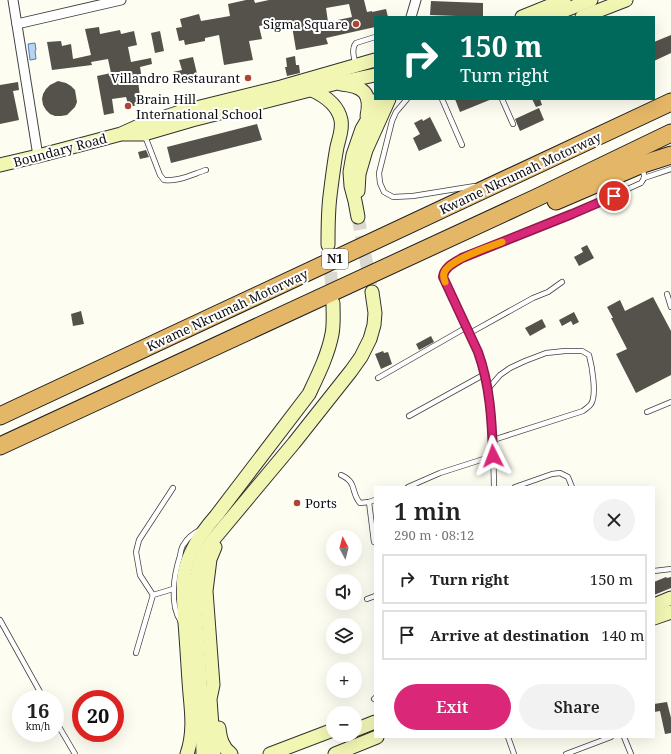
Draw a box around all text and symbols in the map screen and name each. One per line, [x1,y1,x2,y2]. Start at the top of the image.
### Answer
place label: Sigma Square [263,15,348,33]
marker: Sigma Square [351,19,361,29]
text: 150 m [460,27,542,65]
icon: right [394,32,446,84]
text: Turn right [460,63,549,87]
place label: Villandro Restaurant [111,69,240,87]
marker: Villandro Restaurant [243,73,253,83]
place label: Brain Hill International School [136,90,263,123]
marker: Brain Hill International School [123,101,133,111]
street label: Kwame Nkrumah Motorway [436,127,604,218]
street label: Boundary Road [11,129,109,171]
pin [597,179,631,213]
icon: arrive [603,185,625,207]
road number: N1 [322,249,348,269]
street label: Kwame Nkrumah Motorway [143,264,311,355]
position arrow [472,435,514,477]
place label: Ports [305,494,337,512]
text: 1 min [394,494,461,527]
marker: Ports [292,498,302,508]
button: close [593,499,635,541]
text: 290 m · 08:12 [394,526,474,544]
north arrow [326,530,362,566]
map controls [326,530,362,742]
icon: right [396,568,418,590]
text: Turn right [430,569,509,589]
text: 150 m [590,569,633,589]
button: sound [326,574,362,610]
button: layers [326,618,362,654]
icon: arrive [396,624,418,646]
text: Arrive at destination [430,625,589,645]
text: 140 m [601,625,645,645]
button: + [326,662,362,698]
button: Exit [394,684,511,730]
button: Share [519,684,635,730]
speed limit sign: 20 [72,690,124,742]
text: 16 [27,697,49,724]
button: − [326,706,362,742]
text: km/h [26,719,50,733]

